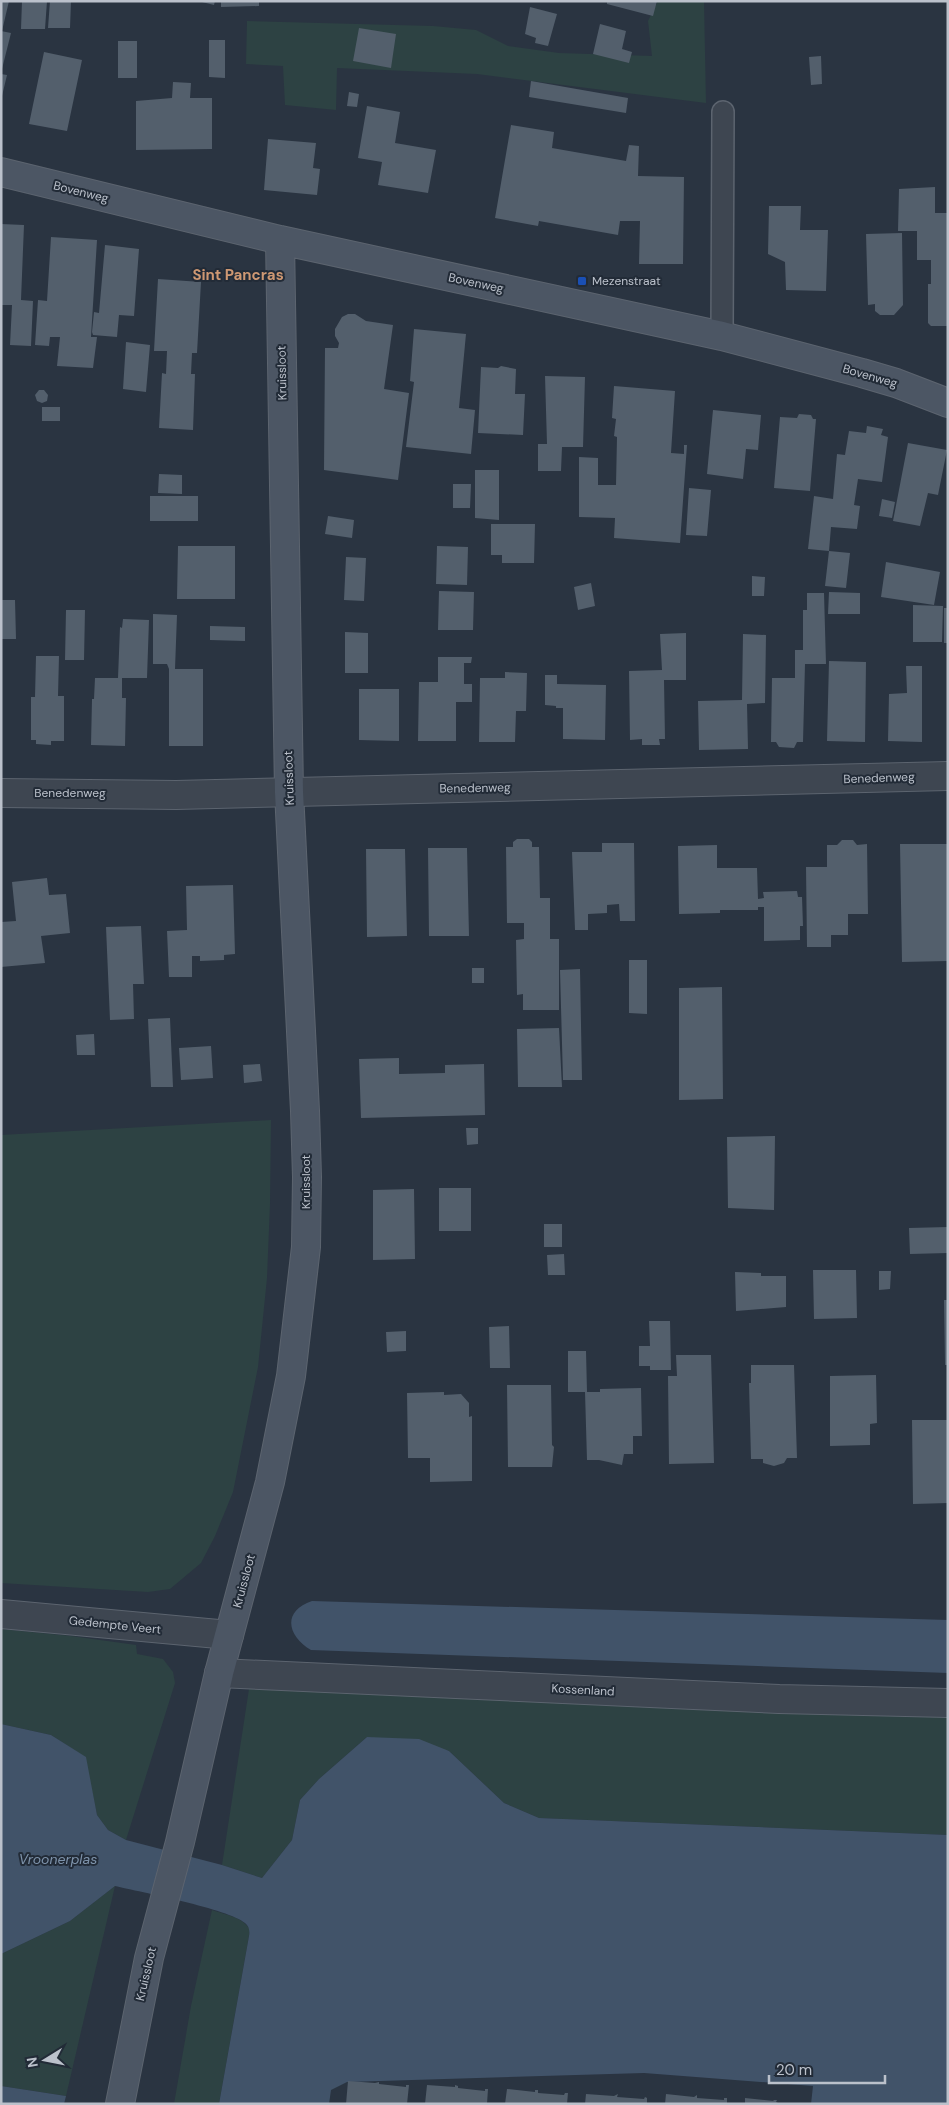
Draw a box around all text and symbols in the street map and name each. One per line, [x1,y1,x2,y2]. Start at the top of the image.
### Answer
street label: Bovenweg [52,177,110,207]
district label: Sint Pancras [192,265,284,285]
street label: Bovenweg [447,269,505,297]
place label: Mezenstraat [592,273,661,289]
marker: Mezenstraat [576,275,588,287]
street label: Kruissloot [274,345,290,400]
street label: Bovenweg [841,361,899,392]
street label: Kruissloot [280,750,298,806]
street label: Benedenweg [843,769,915,787]
street label: Benedenweg [439,779,511,797]
street label: Benedenweg [34,785,106,801]
street label: Kruissloot [298,1154,314,1209]
street label: Kruissloot [229,1552,259,1609]
street label: Gedempte Veert [68,1612,162,1638]
street label: Kossenland [551,1680,615,1700]
water label: Vroonerplas [19,1850,97,1868]
street label: Kruissloot [132,1945,160,2002]
north arrow [20,2035,70,2085]
scale bar [769,2052,885,2084]
text: N [22,2056,42,2069]
text: 20 m [776,2060,812,2080]

